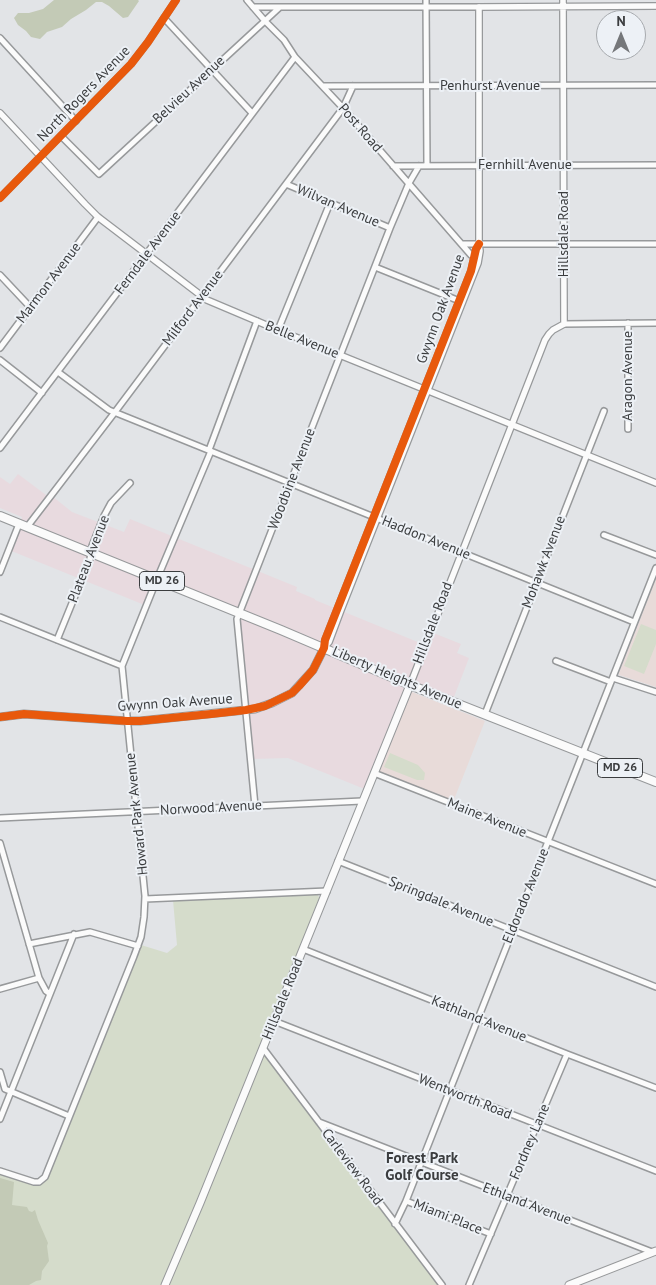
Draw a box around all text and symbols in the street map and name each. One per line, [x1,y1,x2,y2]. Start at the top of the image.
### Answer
north arrow [596,10,646,60]
text: N [616,12,626,30]
street label: North Rogers Avenue [34,43,134,145]
street label: Belvieu Avenue [150,52,228,128]
street label: Penhurst Avenue [440,78,540,94]
street label: Post Road [334,100,386,156]
street label: Fernhill Avenue [478,157,572,173]
street label: Wilvan Avenue [294,181,382,231]
street label: Hillsdale Road [556,191,572,277]
street label: Ferndale Avenue [111,208,185,298]
street label: Marmon Avenue [13,239,85,327]
street label: Gwynn Oak Avenue [413,252,469,366]
street label: Milford Avenue [159,267,227,349]
street label: Belle Avenue [263,318,341,362]
street label: Aragon Avenue [620,331,636,421]
street label: Woodbine Avenue [265,426,319,532]
street label: Plateau Avenue [65,513,113,605]
street label: Haddon Avenue [379,513,473,563]
street label: Mohawk Avenue [519,513,569,611]
road number: MD 26 [140,572,184,590]
street label: Hillsdale Road [410,580,456,666]
street label: Liberty Heights Avenue [330,643,464,713]
street label: Gwynn Oak Avenue [117,691,233,715]
street label: Howard Park Avenue [122,752,152,876]
road number: MD 26 [598,758,642,778]
street label: Maine Avenue [445,794,529,842]
street label: Norwood Avenue [160,797,262,819]
street label: Eldorado Avenue [499,846,553,946]
street label: Springdale Avenue [386,873,496,931]
street label: Hillsdale Road [259,956,307,1042]
street label: Kathland Avenue [429,992,529,1046]
street label: Wentworth Road [416,1071,514,1123]
street label: Fordney Lane [507,1102,553,1182]
street label: Carleview Road [318,1125,386,1209]
district label: Forest Park Golf Course [385,1150,459,1185]
street label: Ethland Avenue [480,1179,574,1229]
street label: Miami Place [411,1196,485,1238]

